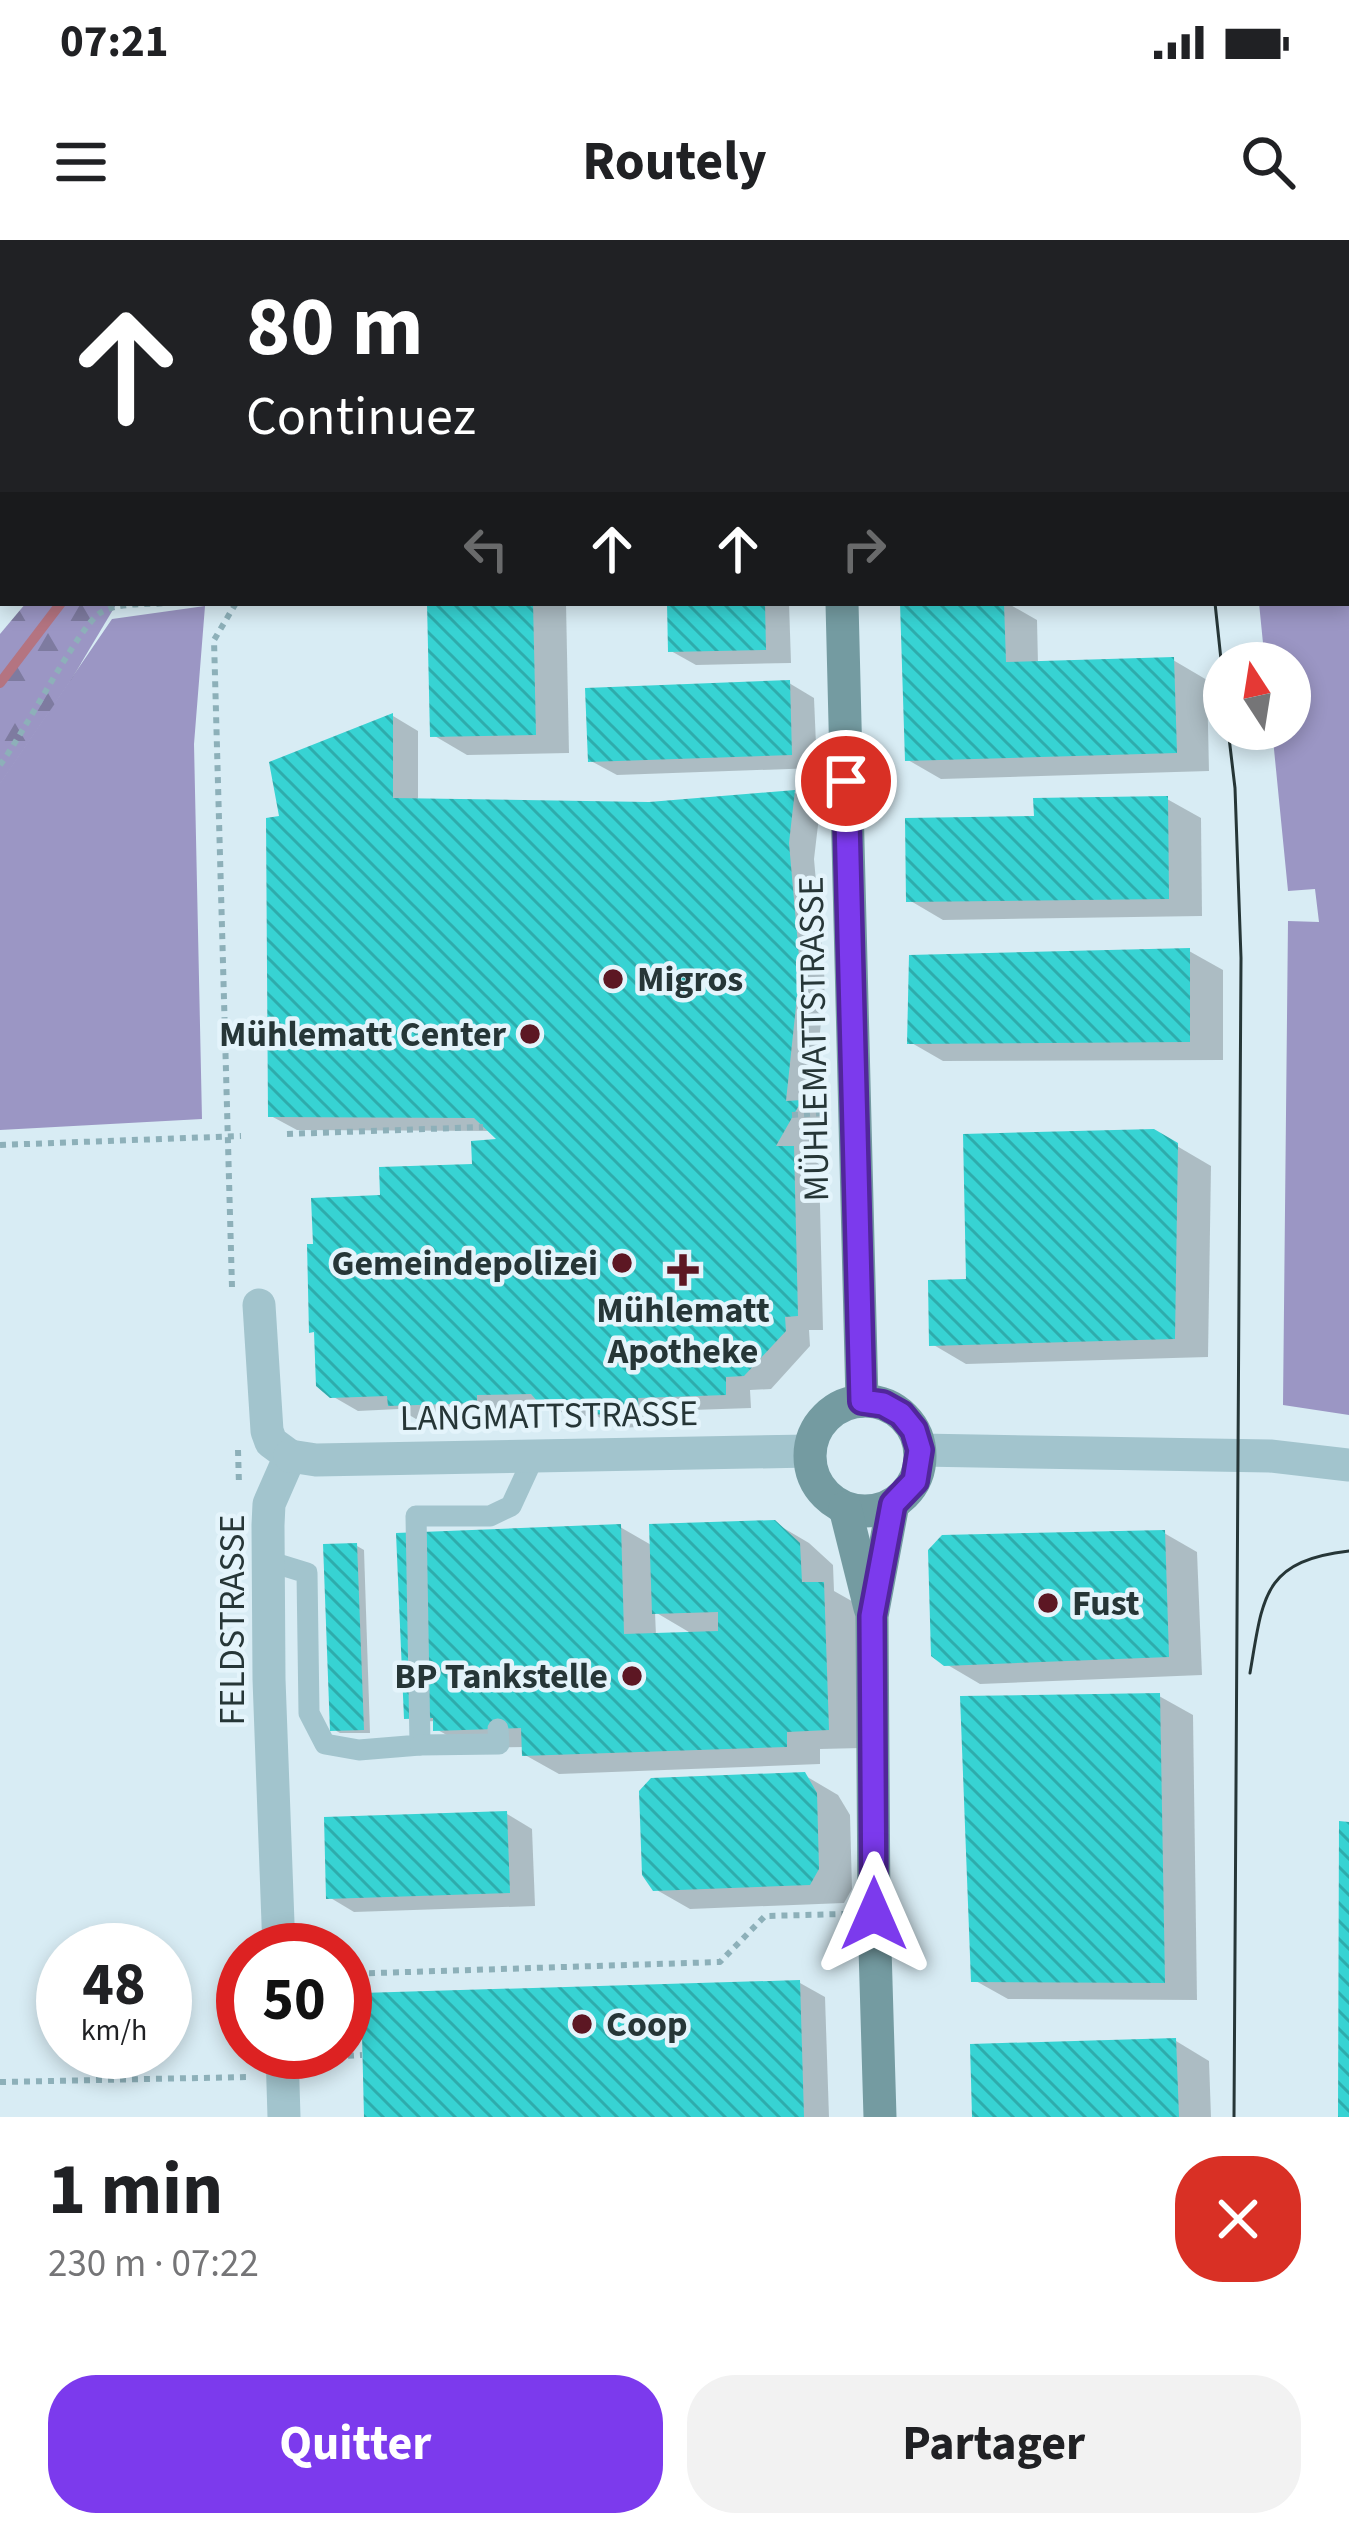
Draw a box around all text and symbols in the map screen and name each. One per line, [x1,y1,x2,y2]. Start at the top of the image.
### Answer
text: 07:21 [60,10,169,74]
text: Routely [582,124,767,201]
icon: menu [48,129,114,195]
icon: search [1235,129,1301,195]
text: 80 m [246,268,424,388]
icon: ahead [48,288,204,444]
text: Continuez [246,379,476,456]
icon: left [453,516,519,582]
icon: ahead [579,516,645,582]
icon: ahead [705,516,771,582]
icon: right [831,516,897,582]
north arrow [1203,642,1311,750]
map controls [1203,642,1311,750]
pin [795,730,897,832]
icon: arrive [813,748,879,814]
street label: MÜHLEMATTSTRASSE [786,876,842,1202]
place label: Migros [637,954,743,1005]
marker: Migros [600,966,626,992]
place label: Mühlematt Center [219,1009,507,1060]
marker: Mühlematt Center [517,1021,543,1047]
place label: Gemeindepolizei [331,1238,598,1289]
marker: Gemeindepolizei [609,1250,635,1276]
marker: Mühlematt Apotheke [670,1257,696,1283]
place label: Mühlematt Apotheke [596,1285,770,1377]
street label: LANGMATTSTRASSE [399,1388,699,1444]
street label: FELDSTRASSE [207,1514,258,1726]
place label: Fust [1072,1578,1140,1629]
marker: Fust [1035,1590,1061,1616]
place label: BP Tankstelle [394,1651,608,1702]
marker: BP Tankstelle [619,1663,645,1689]
position arrow [811,1851,937,1977]
speed limit sign: 50 [216,1923,372,2079]
text: 48 [82,1943,146,2028]
place label: Coop [606,1999,688,2050]
text: km/h [81,2009,147,2052]
marker: Coop [569,2011,595,2037]
text: 1 min [48,2139,223,2242]
button: close [1175,2156,1301,2282]
text: 230 m · 07:22 [48,2236,259,2292]
button: Quitter [48,2375,663,2513]
button: Partager [687,2375,1301,2513]

